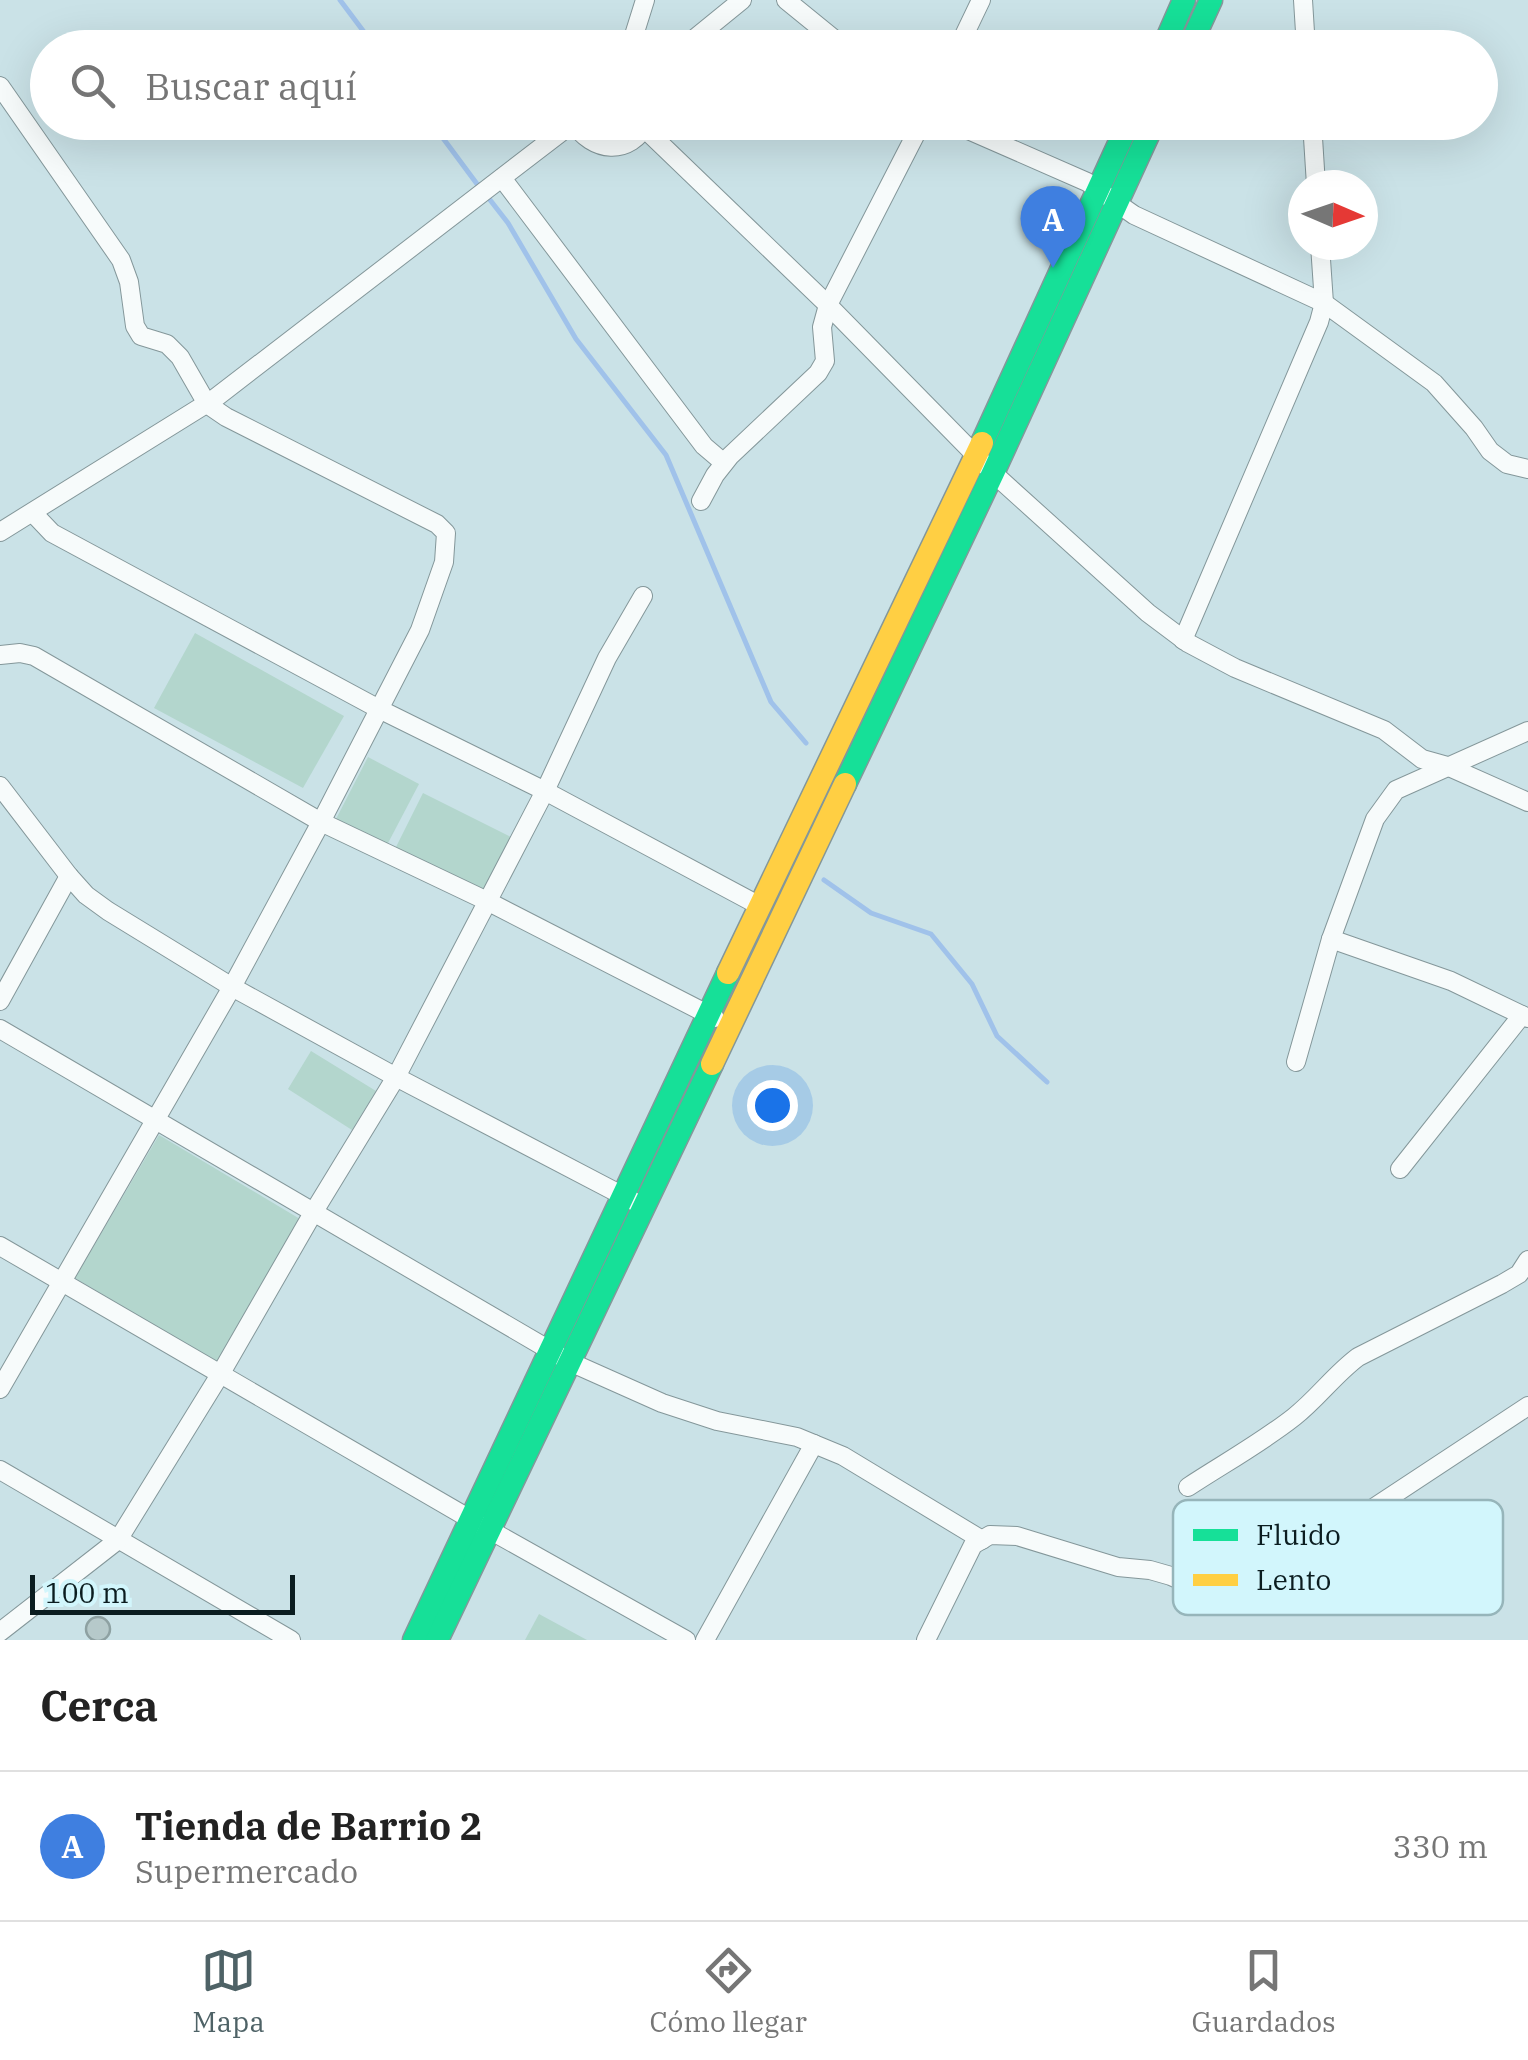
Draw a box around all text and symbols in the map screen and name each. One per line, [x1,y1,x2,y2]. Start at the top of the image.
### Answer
search box [30,30,1498,140]
icon: search [65,58,120,113]
text: Buscar aquí [145,61,357,110]
north arrow [1288,170,1378,260]
pin: A [1020,186,1086,268]
your location [747,1080,798,1131]
legend [1173,1500,1503,1615]
text: Fluido [1256,1516,1341,1553]
text: Lento [1256,1561,1331,1598]
scale bar [30,1570,295,1614]
text: 100 m [45,1574,129,1611]
text: Cerca [40,1678,158,1733]
text: Tienda de Barrio 2 [135,1801,483,1850]
text: A [61,1825,84,1867]
text: 330 m [1392,1825,1488,1867]
text: Supermercado [135,1850,358,1892]
tab: Mapa [192,1943,265,2040]
tab: Cómo llegar [650,1943,807,2040]
tab: Guardados [1192,1943,1336,2040]

